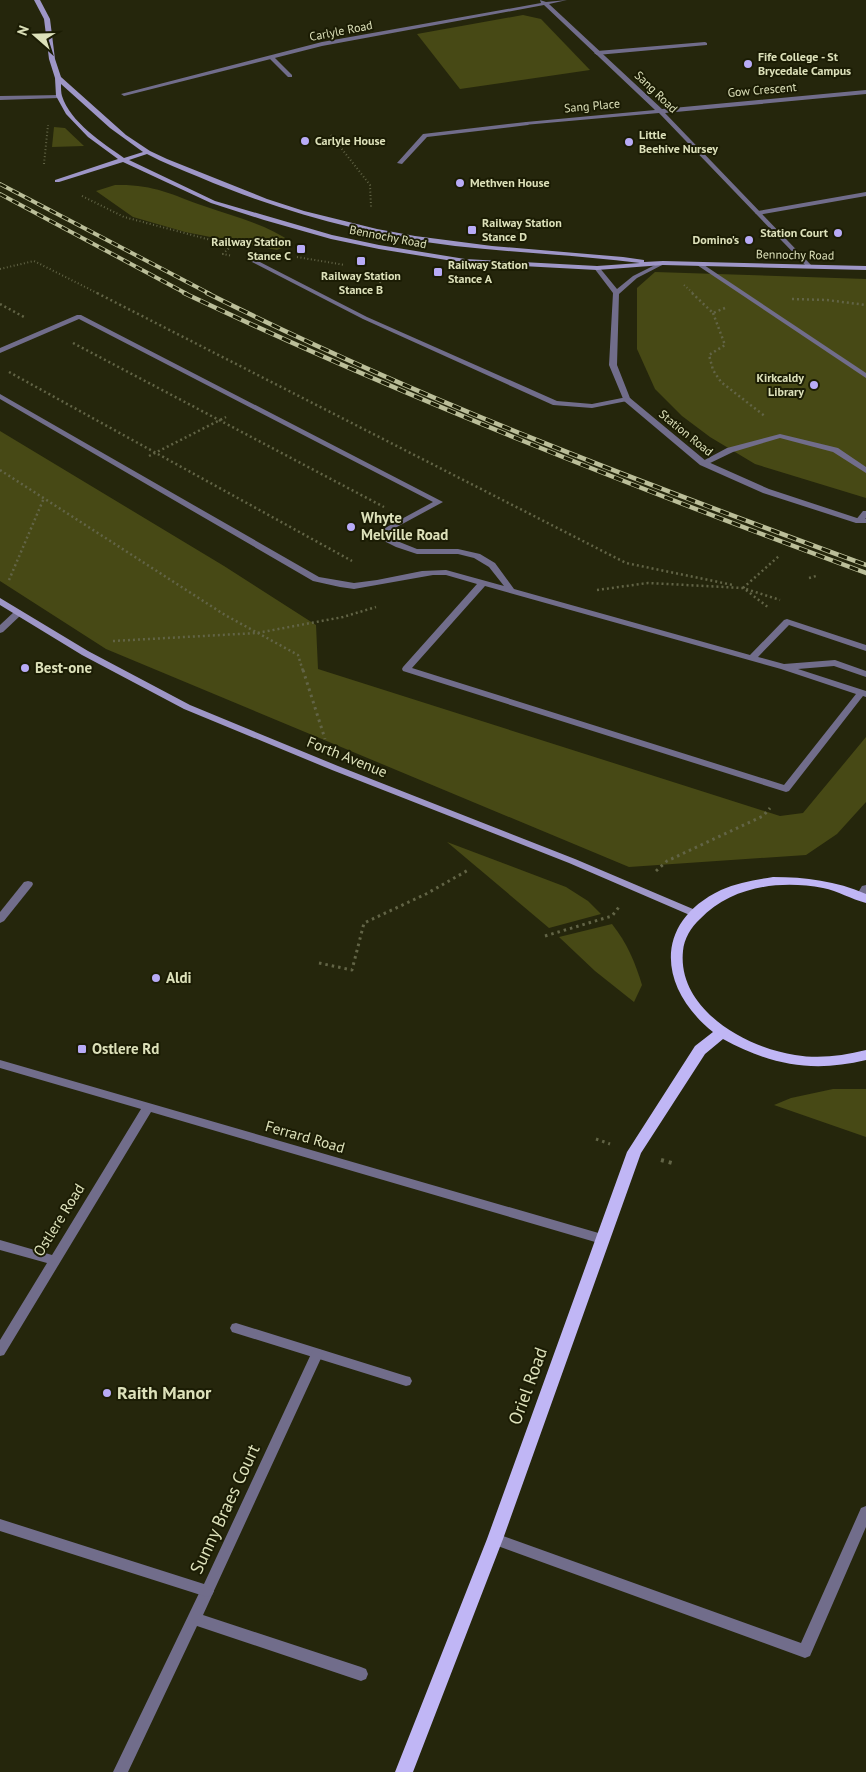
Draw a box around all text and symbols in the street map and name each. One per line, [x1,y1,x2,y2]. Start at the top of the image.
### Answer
north arrow [10,10,60,60]
street label: Carlyle Road [308,17,374,44]
text: N [13,23,33,38]
place label: Fife College - St Brycedale Campus [758,49,851,78]
marker: Fife College - St Brycedale Campus [742,58,754,70]
street label: Sang Road [632,68,681,116]
street label: Gow Crescent [727,79,797,100]
street label: Sang Place [563,96,620,115]
place label: Little Beehive Nursey [639,127,718,156]
place label: Carlyle House [315,133,386,148]
marker: Carlyle House [299,135,311,147]
marker: Little Beehive Nursey [623,136,635,148]
place label: Methven House [470,175,550,190]
marker: Methven House [454,177,466,189]
place label: Railway Station Stance D [482,215,562,244]
street label: Bennochy Road [348,222,428,251]
marker: Railway Station Stance D [466,224,478,236]
place label: Station Court [760,225,829,240]
marker: Station Court [832,227,844,239]
place label: Domino's [693,232,739,247]
place label: Railway Station Stance C [211,234,291,263]
marker: Domino's [743,234,755,246]
marker: Railway Station Stance C [295,243,307,255]
street label: Bennochy Road [756,246,834,263]
marker: Railway Station Stance B [355,255,367,267]
place label: Railway Station Stance A [448,257,528,286]
marker: Railway Station Stance A [432,266,444,278]
place label: Railway Station Stance B [321,268,401,297]
place label: Kirkcaldy Library [756,370,804,399]
marker: Kirkcaldy Library [808,379,820,391]
street label: Station Road [656,406,716,459]
place label: Whyte Melville Road [361,508,448,544]
marker: Whyte Melville Road [345,521,357,533]
place label: Best-one [35,658,92,677]
marker: Best-one [19,662,31,674]
street label: Forth Avenue [304,732,390,781]
place label: Aldi [166,968,192,987]
marker: Aldi [150,972,162,984]
place label: Ostlere Rd [92,1039,159,1058]
marker: Ostlere Rd [76,1043,88,1055]
street label: Ferrard Road [263,1116,347,1157]
street label: Ostlere Road [29,1180,88,1260]
street label: Oriel Road [503,1344,552,1428]
place label: Raith Manor [117,1381,212,1404]
marker: Raith Manor [101,1387,113,1399]
street label: Sunny Braes Court [184,1440,265,1577]

